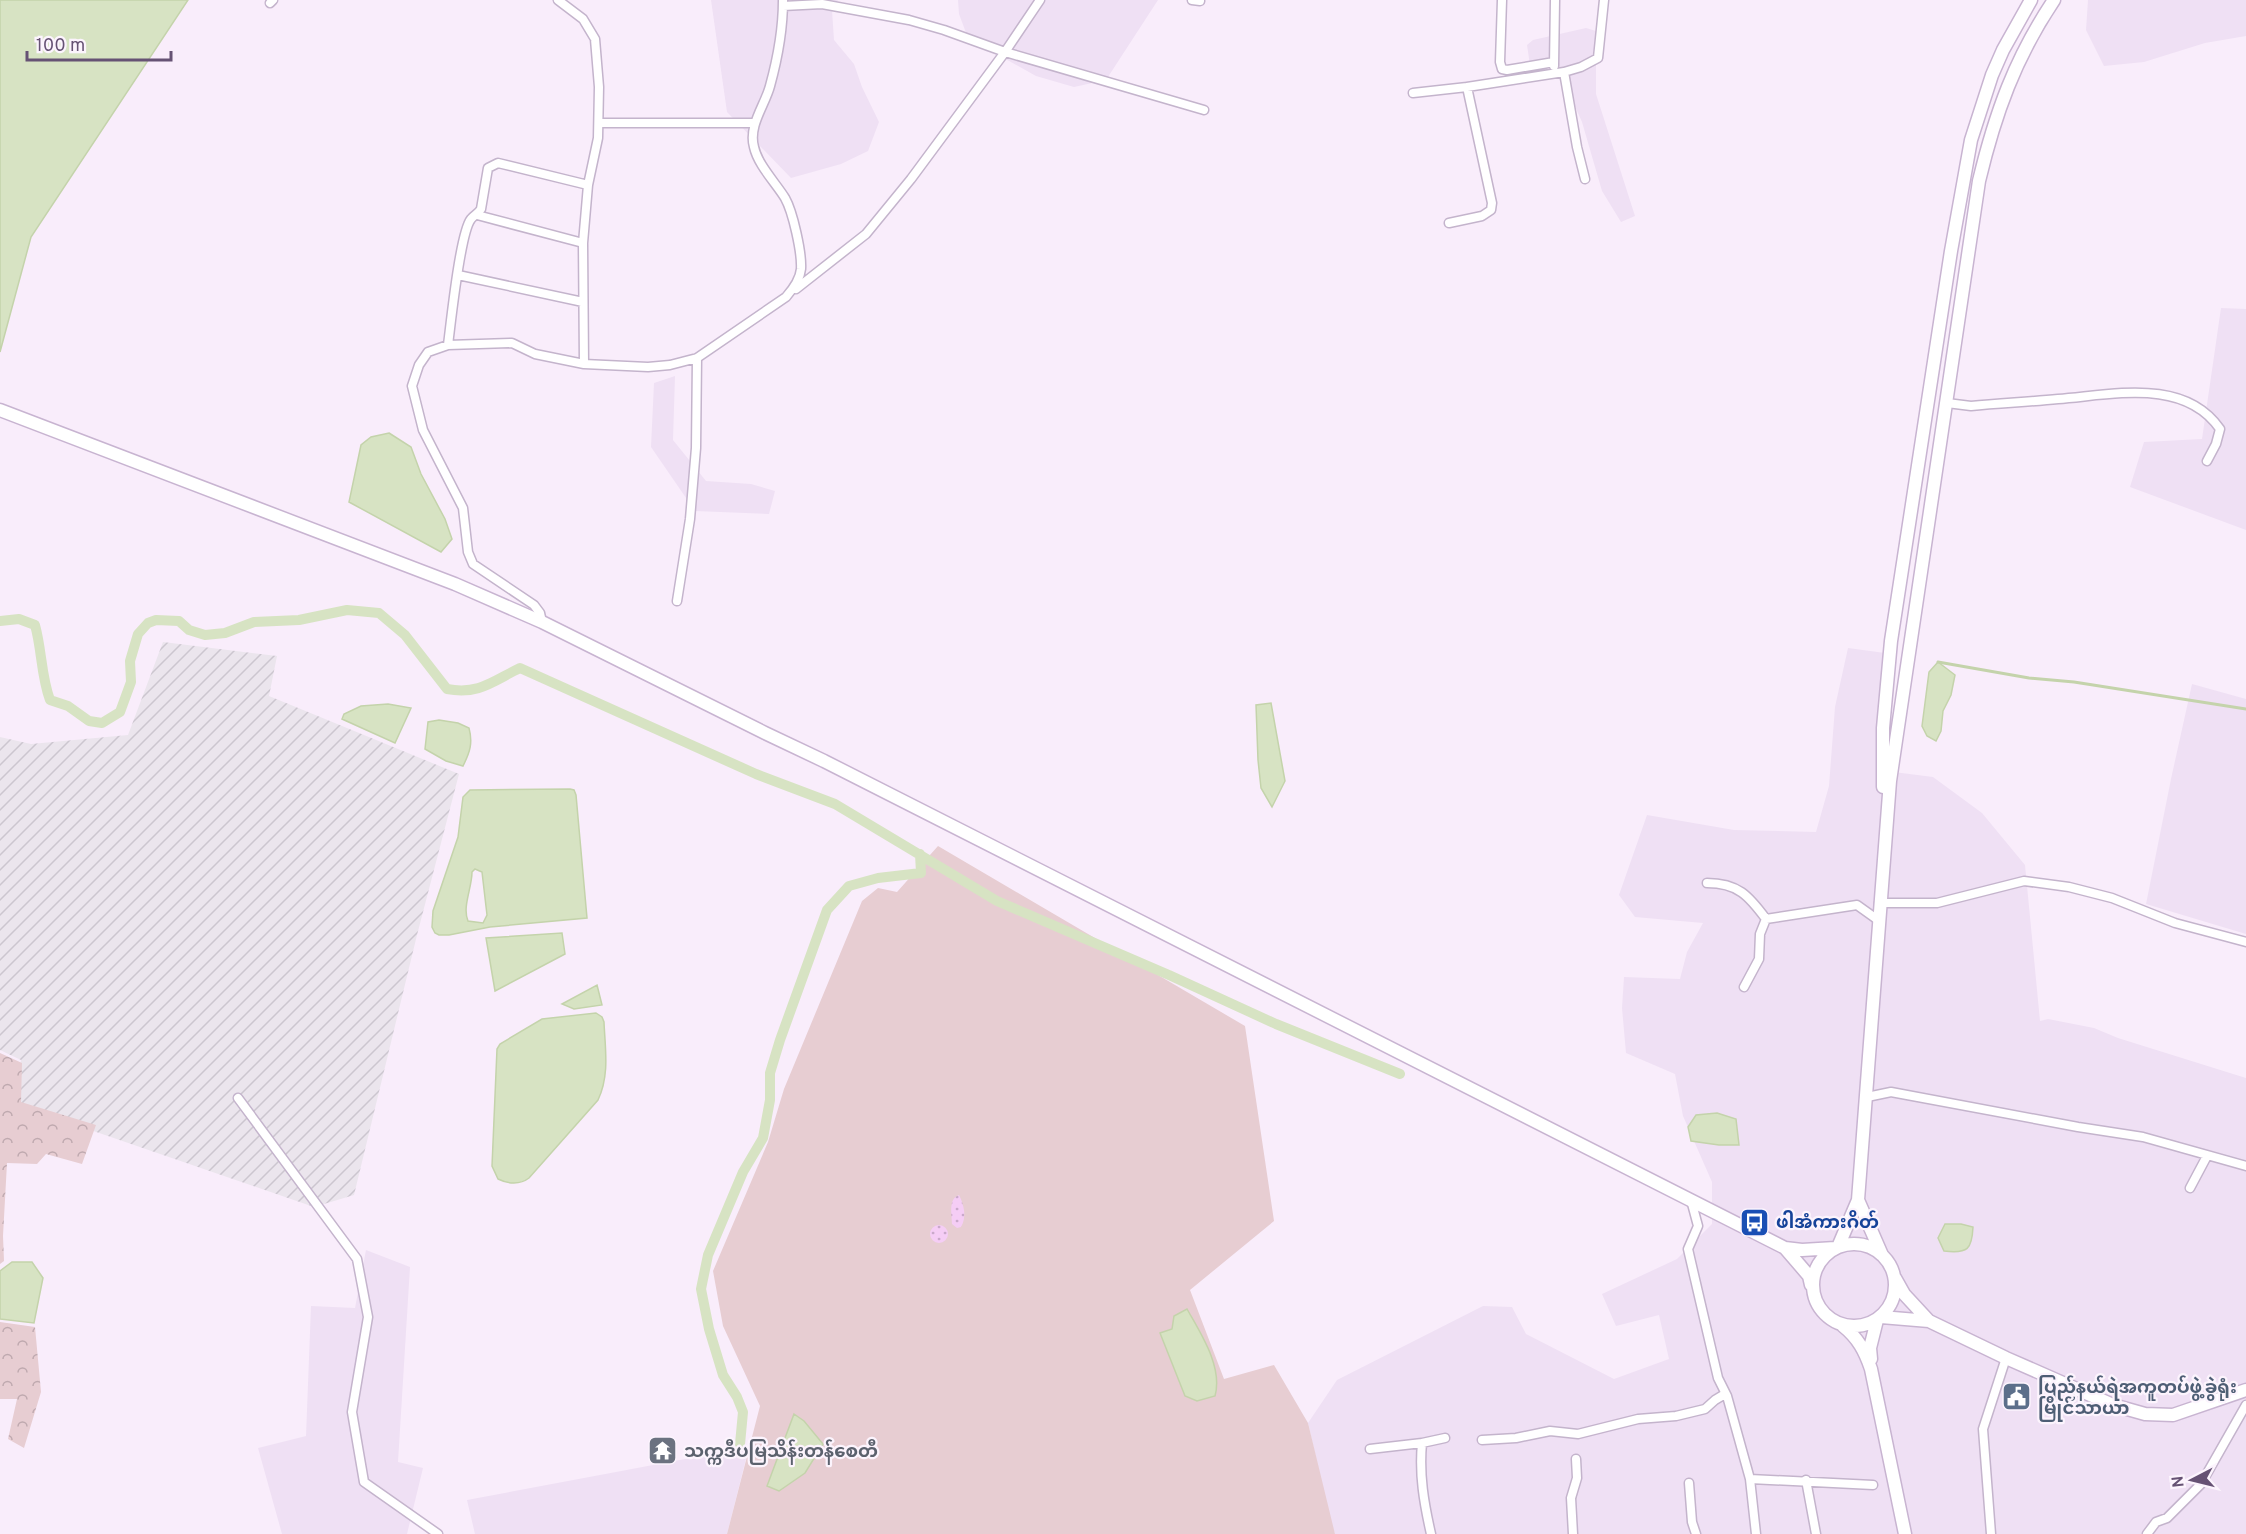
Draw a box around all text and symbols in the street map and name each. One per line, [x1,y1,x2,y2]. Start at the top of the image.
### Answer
scale bar [27,24,171,62]
text: 100 m [36,35,85,58]
bus stop icon: ဖါအံကားဂိတ် [1739,1206,1771,1238]
place label: ဖါအံကားဂိတ် [1776,1210,1879,1235]
place label: ပြည်နယ်ရဲအကူတပ်ဖွဲ့ခွဲရုံး မြိုင်သာယာ [2038,1375,2237,1422]
public building icon: ပြည်နယ်ရဲအကူတပ်ဖွဲ့ခွဲရုံး မြိုင်သာယာ [2001,1381,2033,1413]
temple icon: သက္ကဒီပမြသိန်းတန်စေတီ [647,1435,679,1467]
place label: သက္ကဒီပမြသိန်းတန်စေတီ [684,1439,878,1465]
north arrow [2162,1450,2222,1510]
text: N [2168,1475,2190,1489]

